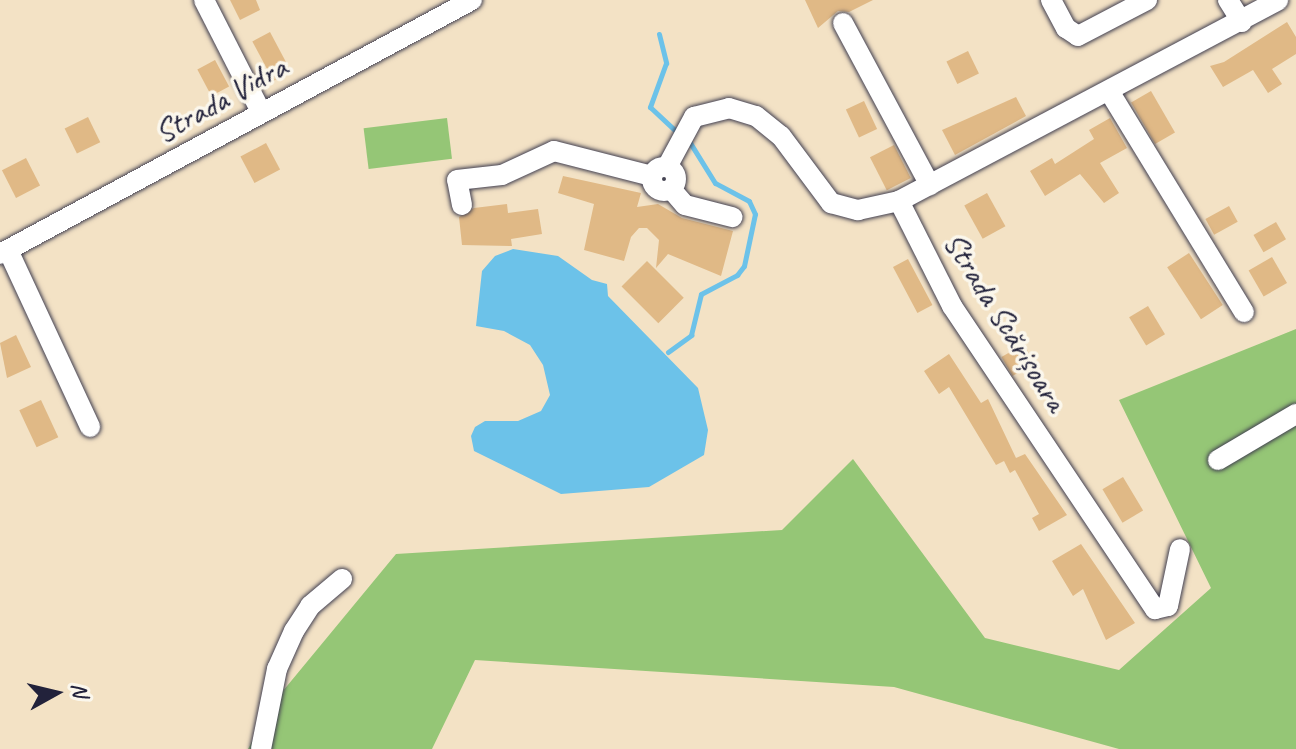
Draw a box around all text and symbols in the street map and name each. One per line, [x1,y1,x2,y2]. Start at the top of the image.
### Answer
street label: Strada Vidra [149,48,293,152]
street label: Strada Scărișoara [935,226,1075,418]
north arrow [16,653,96,733]
text: N [65,681,95,698]

